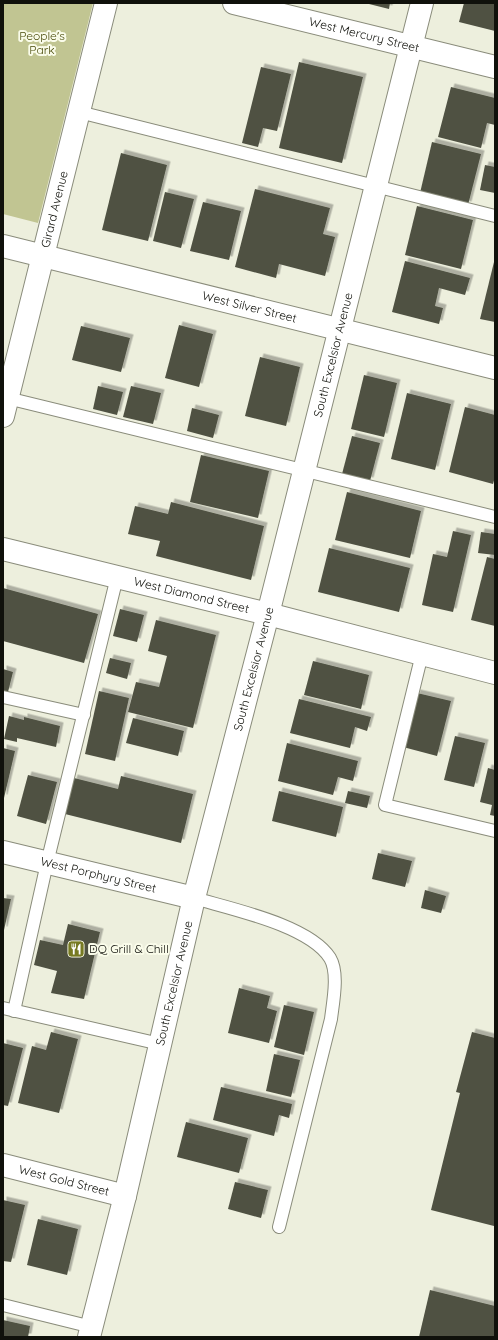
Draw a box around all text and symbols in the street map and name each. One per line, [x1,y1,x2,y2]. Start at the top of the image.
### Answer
street label: West Mercury Street [308,14,421,55]
park label: People's Park [19,28,65,57]
street label: Girard Avenue [37,169,71,249]
street label: West Silver Street [201,288,298,326]
street label: South Excelsior Avenue [310,291,356,419]
street label: West Diamond Street [132,573,251,616]
street label: South Excelsior Avenue [230,605,277,733]
street label: West Porphyry Street [39,853,158,896]
street label: South Excelsior Avenue [152,919,196,1047]
restaurant icon: DQ Grill & Chill [66,939,86,959]
place label: DQ Grill & Chill [89,941,169,956]
street label: West Gold Street [17,1161,111,1199]

